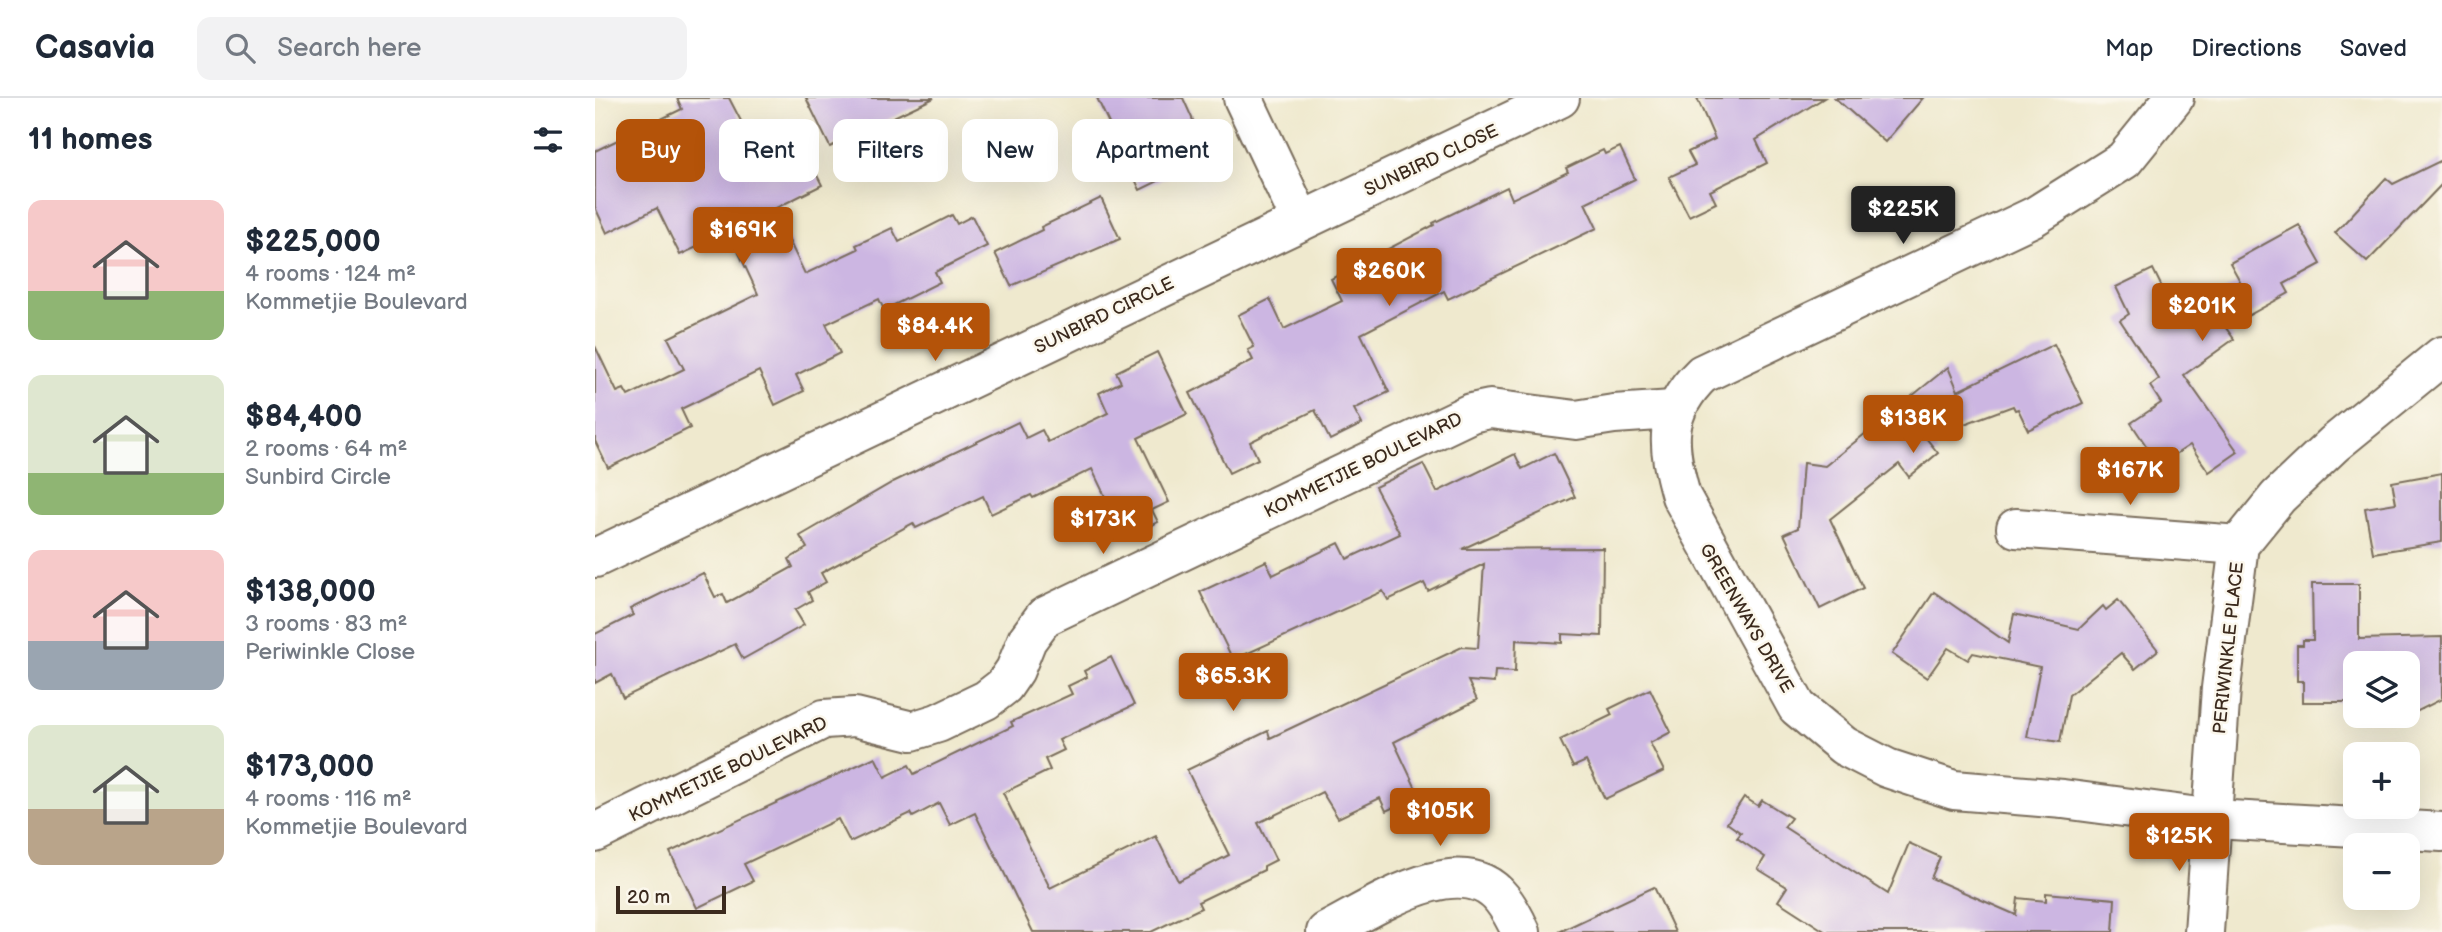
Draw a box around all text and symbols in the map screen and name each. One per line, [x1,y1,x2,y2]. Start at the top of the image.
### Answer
search box [197,17,687,80]
text: Casavia [35,28,155,68]
icon: search [221,29,259,67]
text: Search here [277,33,421,64]
text: Map [2105,34,2153,63]
text: Directions [2191,34,2302,63]
text: Saved [2340,34,2407,63]
chip: Buy [616,119,705,182]
chip: Rent [719,119,819,182]
chip: Filters [833,119,948,182]
chip: New [962,119,1058,182]
chip: Apartment [1072,119,1233,182]
street label: SUNBIRD CLOSE [1361,120,1502,201]
icon: filters [529,121,567,159]
text: 11 homes [28,122,152,158]
pin: $225K [1854,186,1952,246]
text: $225K [1867,195,1939,223]
pin: $169K [694,208,792,267]
text: $169K [709,216,777,244]
text: $225,000 [245,224,381,260]
icon: home [84,228,168,312]
pin: $260K [1340,248,1438,308]
text: $260K [1353,257,1425,285]
text: 4 rooms · 124 m² [245,260,416,288]
street label: SUNBIRD CIRCLE [1031,273,1177,358]
pin: $201K [2153,284,2251,343]
text: Kommetjie Boulevard [245,288,468,316]
text: $201K [2168,292,2236,320]
pin: $84.4K [878,303,992,363]
text: $84.4K [897,312,973,340]
pin: $138K [1864,396,1962,455]
text: $84,400 [245,399,362,435]
icon: home [84,403,168,487]
text: $138K [1879,404,1947,432]
street label: KOMMETJIE BOULEVARD [1261,408,1466,523]
text: 2 rooms · 64 m² [245,435,407,463]
pin: $167K [2081,448,2179,507]
text: $167K [2096,456,2164,484]
text: Sunbird Circle [245,463,391,491]
pin: $173K [1054,496,1152,556]
text: $173K [1070,505,1136,533]
street label: GREENWAYS DRIVE [1695,540,1798,697]
street label: PERIWINKLE PLACE [2209,561,2248,735]
text: $138,000 [245,574,376,610]
icon: home [84,578,168,662]
text: 3 rooms · 83 m² [245,610,407,638]
text: Periwinkle Close [245,638,415,666]
map controls [2343,651,2420,910]
button: layers [2343,651,2420,728]
pin: $65.3K [1176,654,1290,713]
text: $65.3K [1195,662,1271,690]
street label: KOMMETJIE BOULEVARD [626,712,831,827]
button: + [2343,742,2420,819]
text: $173,000 [245,749,374,785]
icon: home [84,753,168,837]
text: 4 rooms · 116 m² [245,785,412,813]
pin: $105K [1391,788,1489,848]
text: $105K [1406,797,1474,825]
text: Kommetjie Boulevard [245,813,468,841]
pin: $125K [2130,814,2228,873]
text: $125K [2145,822,2213,850]
button: − [2343,833,2420,910]
scale bar [616,883,726,915]
text: 20 m [627,886,670,909]

